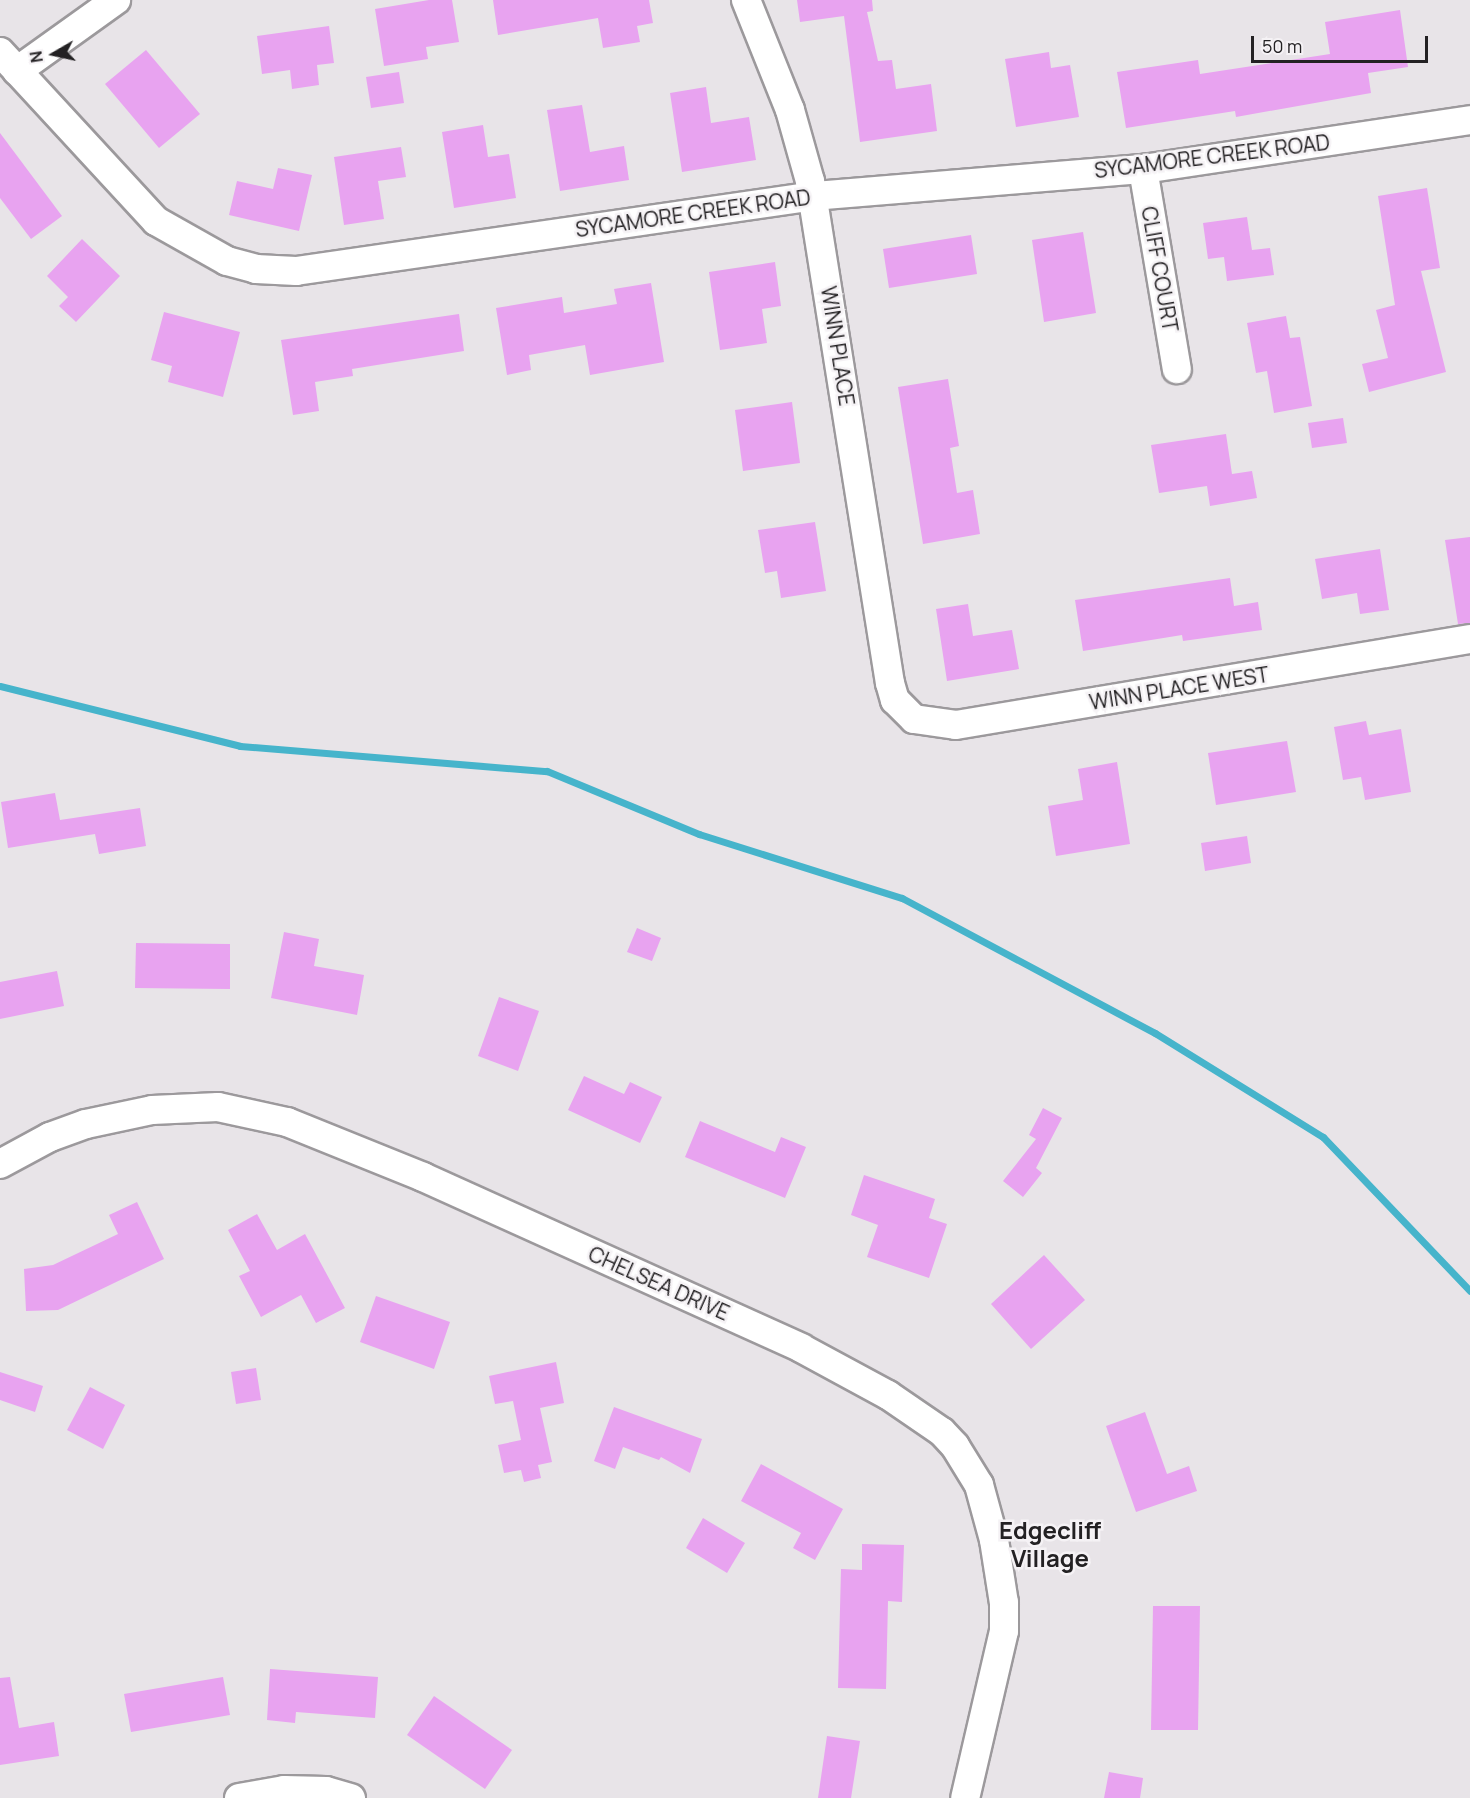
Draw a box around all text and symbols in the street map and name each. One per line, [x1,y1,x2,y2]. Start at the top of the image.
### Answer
north arrow [24,24,84,84]
scale bar [1254,24,1431,62]
text: 50 m [1262,34,1302,58]
text: N [24,49,48,64]
street label: SYCAMORE CREEK ROAD [1093,129,1331,183]
street label: SYCAMORE CREEK ROAD [574,184,812,242]
street label: CLIFF COURT [1137,204,1183,334]
street label: WINN PLACE [816,284,860,408]
street label: WINN PLACE WEST [1087,661,1271,715]
street label: CHELSEA DRIVE [585,1241,733,1325]
district label: Edgecliff Village [999,1516,1101,1572]

